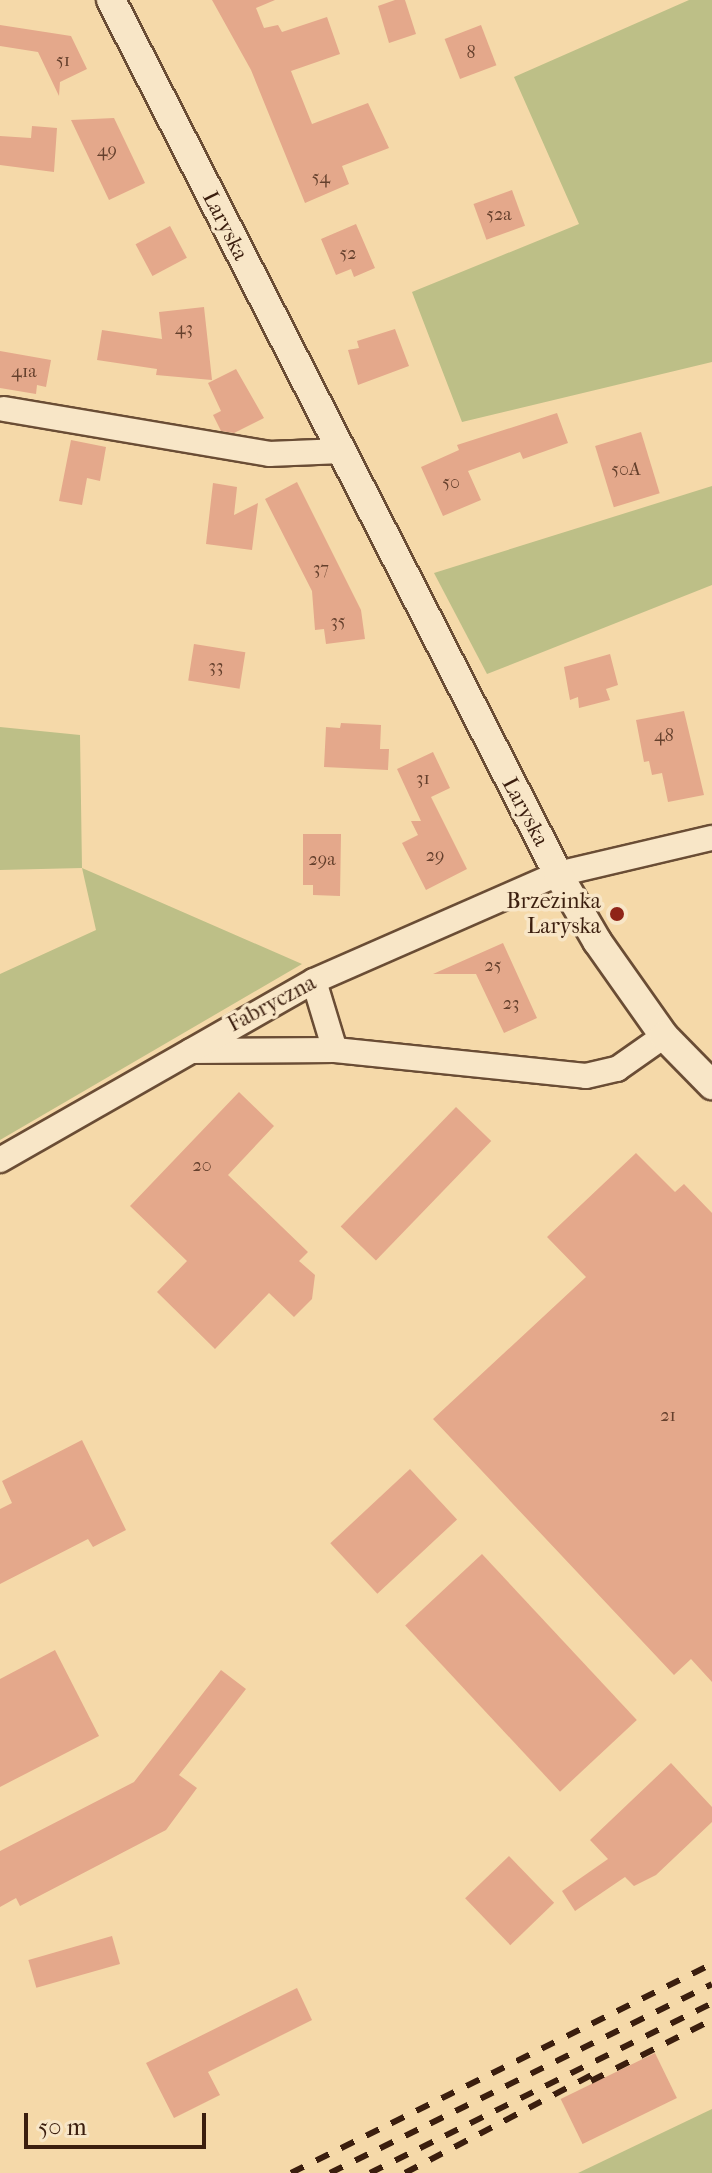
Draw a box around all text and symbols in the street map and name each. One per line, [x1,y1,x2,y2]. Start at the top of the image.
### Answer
house number: 8 [466,42,476,64]
house number: 51 [56,50,70,72]
house number: 49 [97,140,117,162]
house number: 54 [312,167,330,189]
street label: Laryska [196,187,254,265]
house number: 52a [486,204,512,226]
house number: 52 [339,243,357,265]
house number: 43 [175,318,193,340]
house number: 41a [11,361,37,383]
house number: 50A [611,459,641,481]
house number: 50 [442,472,460,494]
house number: 37 [313,558,329,580]
house number: 35 [330,611,346,633]
house number: 33 [209,656,223,678]
house number: 48 [654,725,674,747]
house number: 31 [416,768,430,790]
street label: Laryska [496,773,554,851]
house number: 29 [426,845,444,867]
house number: 29a [308,849,336,871]
place label: Brzezinka Laryska [506,888,601,940]
marker: Brzezinka Laryska [608,905,626,923]
house number: 25 [484,955,502,977]
street label: Fabryczna [223,970,321,1038]
house number: 23 [503,993,519,1015]
house number: 20 [192,1155,212,1177]
house number: 21 [660,1405,676,1427]
scale bar [28,2097,210,2147]
text: 50 m [38,2113,87,2141]

